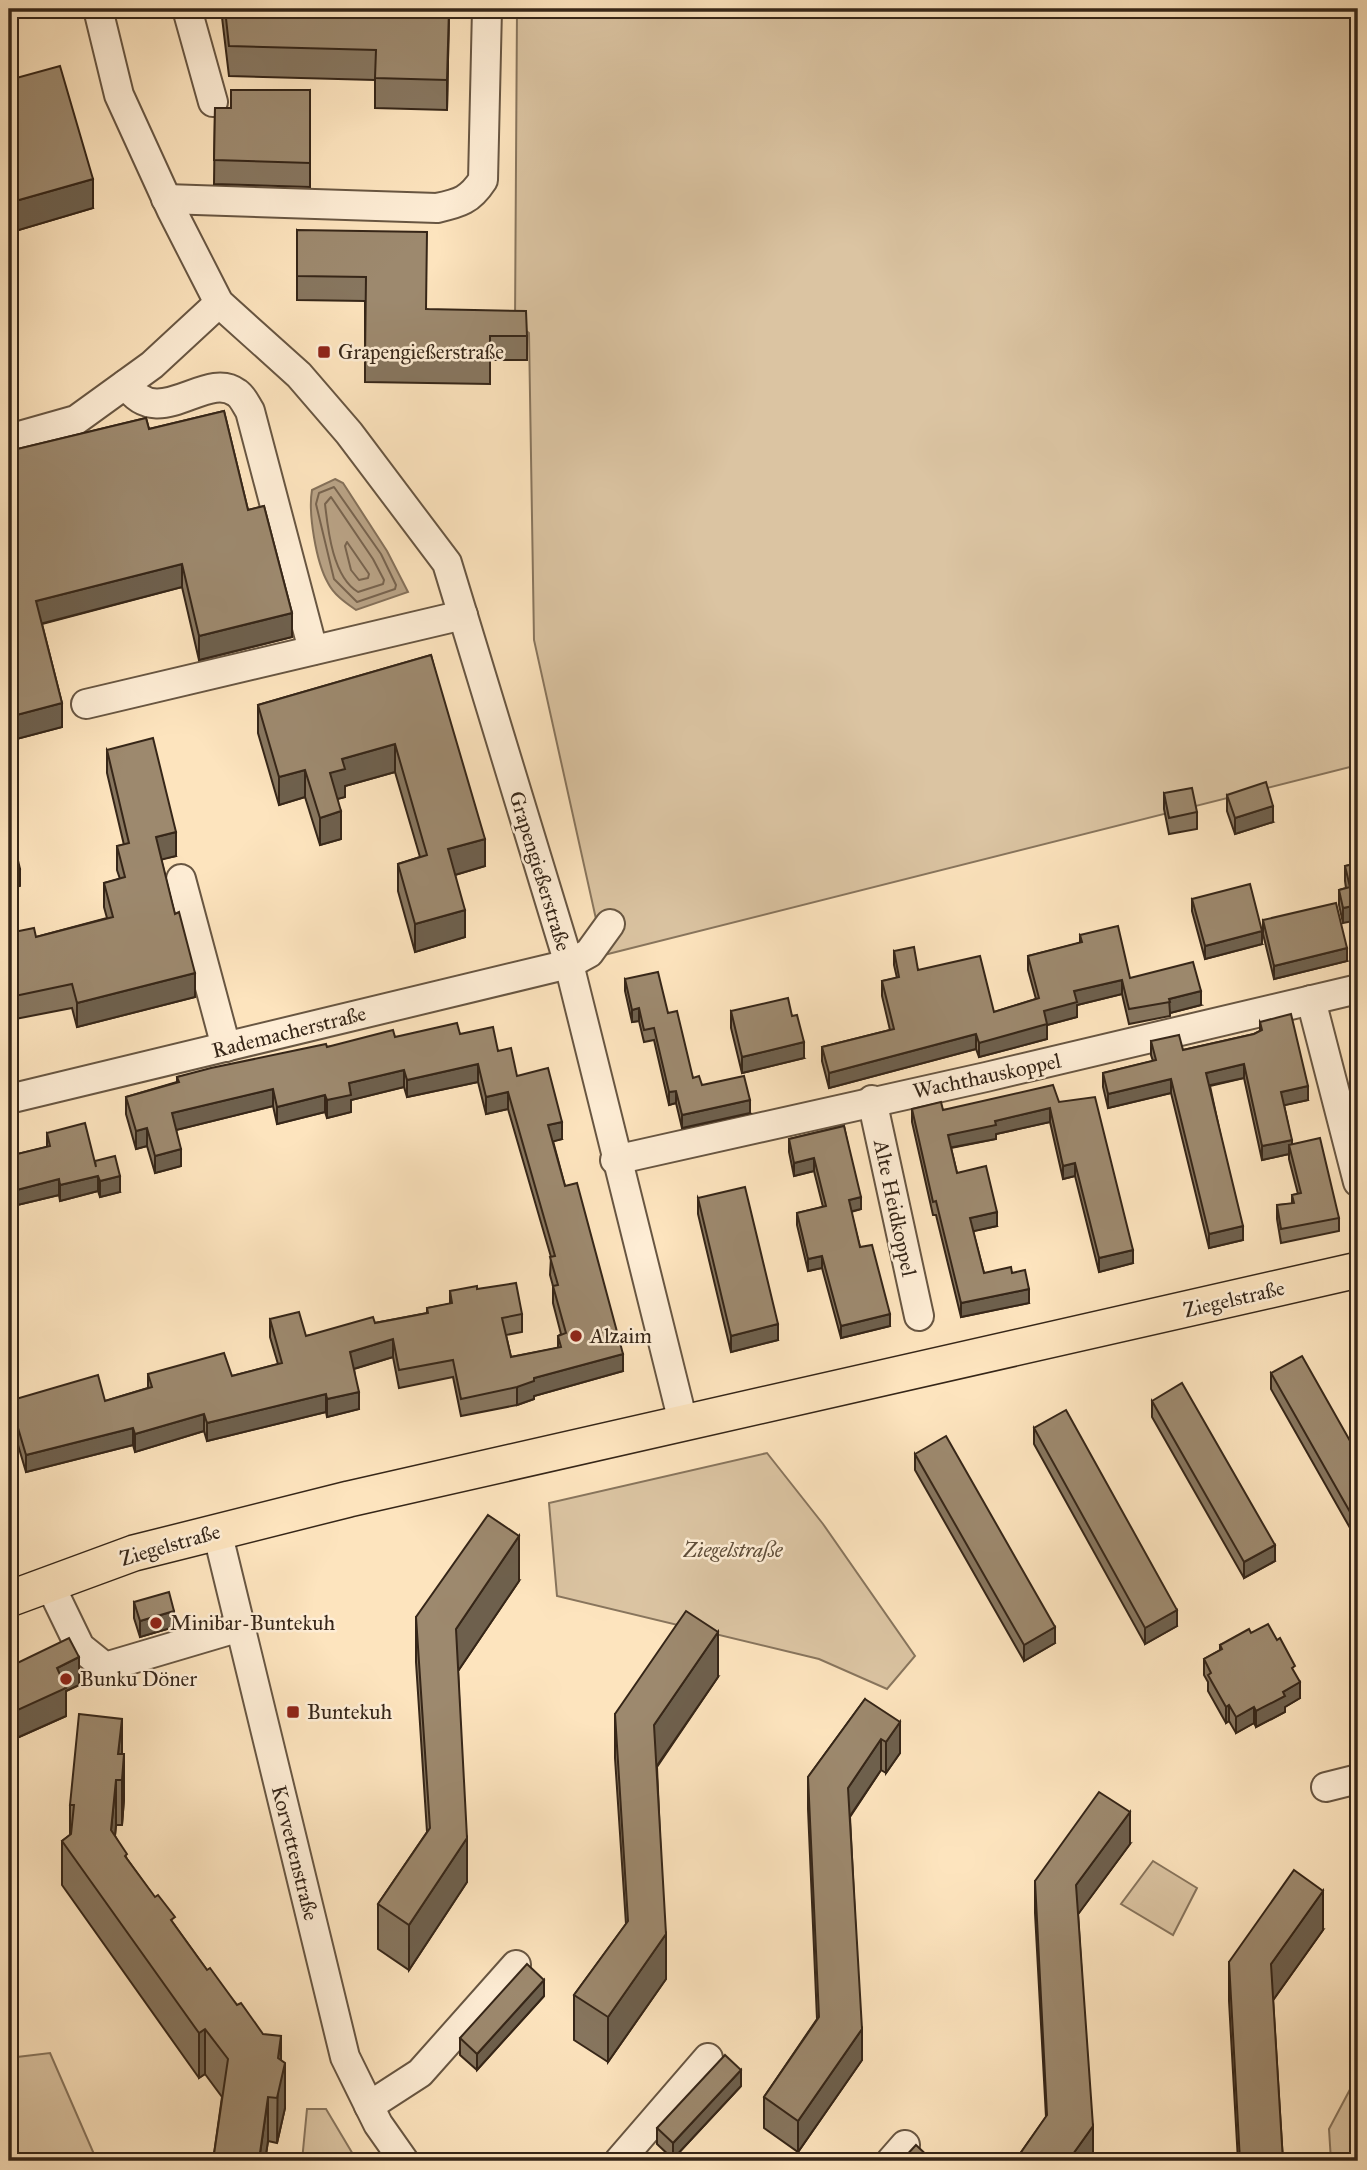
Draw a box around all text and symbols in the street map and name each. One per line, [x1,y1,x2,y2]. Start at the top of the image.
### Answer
place label: Grapengießerstraße [338,339,504,365]
marker: Grapengießerstraße [316,344,332,360]
street label: Grapengießerstraße [503,788,577,954]
street label: Rademacherstraße [209,1000,369,1064]
street label: Wachthauskoppel [911,1048,1064,1104]
street label: Alte Heidkoppel [868,1136,922,1279]
street label: Ziegelstraße [1181,1275,1287,1323]
place label: Alzaim [589,1323,652,1349]
marker: Alzaim [568,1328,584,1344]
street label: Ziegelstraße [117,1518,223,1572]
park label: Ziegelstraße [682,1537,784,1563]
place label: Minibar-Buntekuh [170,1610,335,1636]
marker: Minibar-Buntekuh [148,1615,164,1631]
place label: Bunku Döner [80,1666,197,1692]
marker: Bunku Döner [58,1671,74,1687]
place label: Buntekuh [307,1699,392,1725]
marker: Buntekuh [285,1704,301,1720]
street label: Korvettenstraße [266,1783,324,1924]

